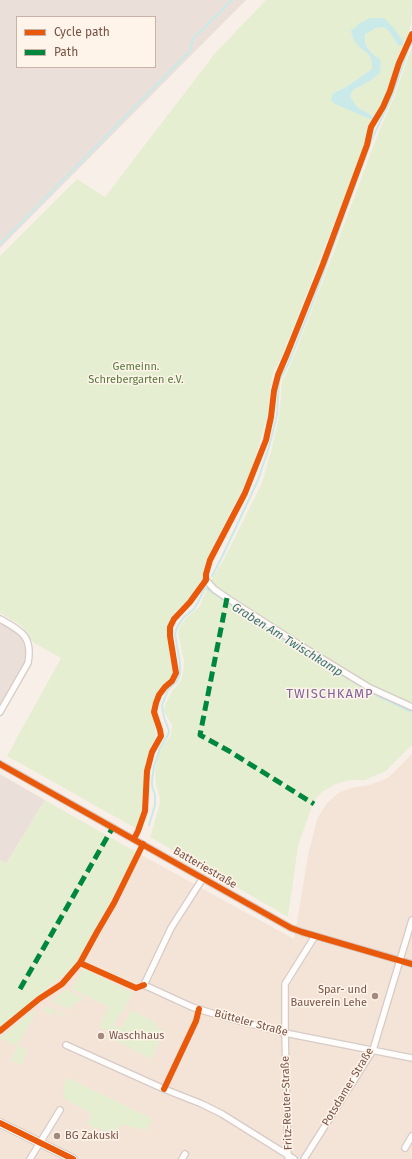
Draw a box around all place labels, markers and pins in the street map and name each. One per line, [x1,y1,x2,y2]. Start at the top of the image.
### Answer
place label: Spar- und Bauverein Lehe [291,983,367,1009]
marker: Spar- und Bauverein Lehe [370,991,380,1001]
place label: Waschhaus [109,1029,164,1043]
marker: Waschhaus [96,1031,106,1041]
place label: BG Zakuski [65,1129,119,1143]
marker: BG Zakuski [52,1131,62,1141]

